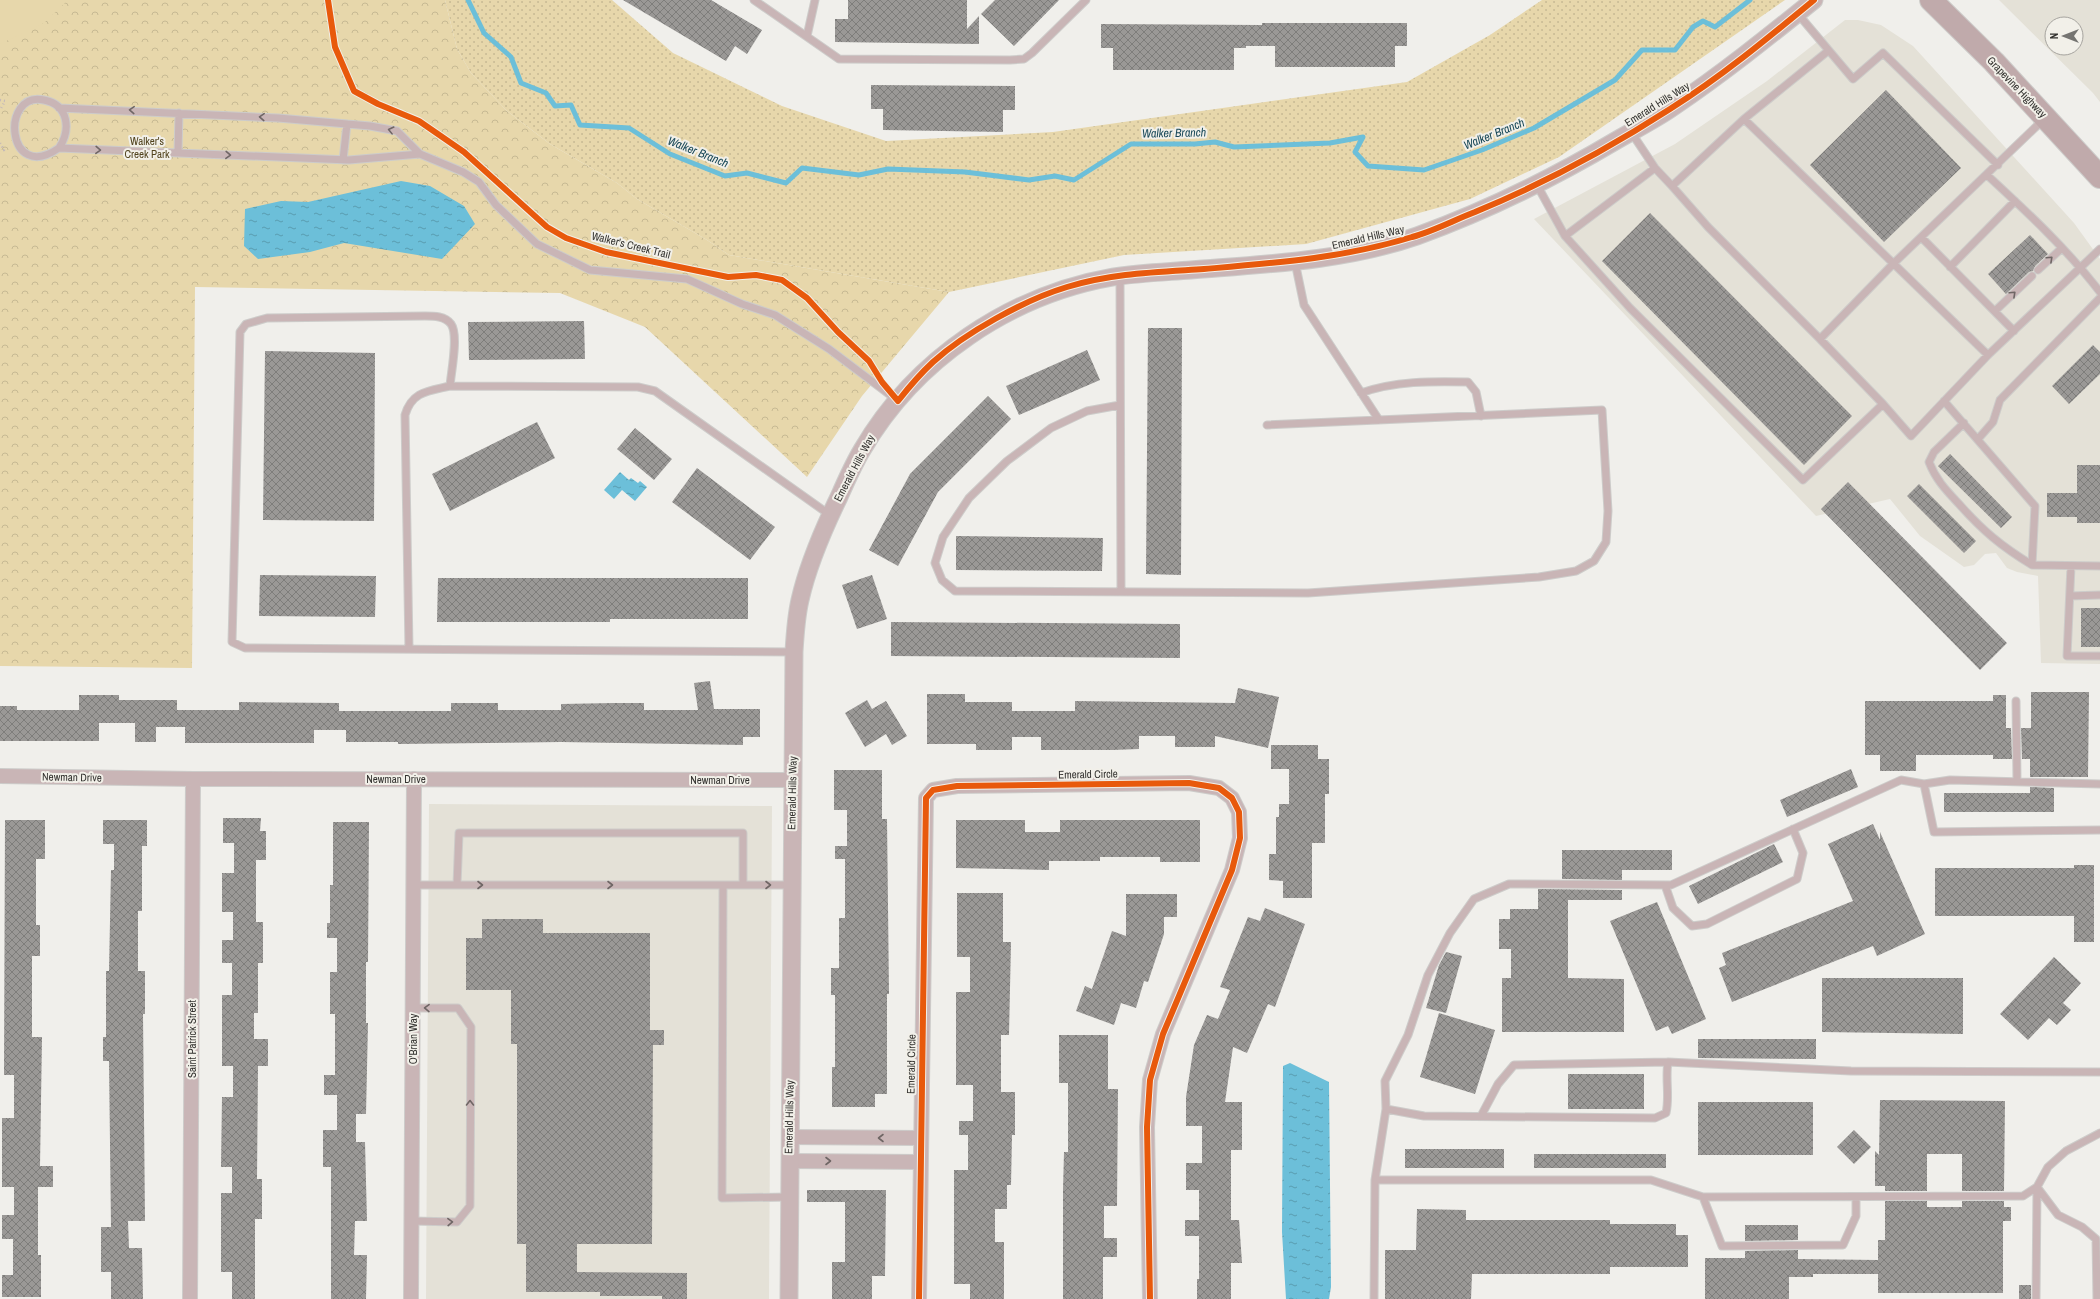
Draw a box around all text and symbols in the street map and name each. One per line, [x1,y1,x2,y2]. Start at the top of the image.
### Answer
north arrow [2044,16,2084,56]
text: N [2047,33,2061,39]
street label: Grapevine Highway [1984,53,2050,121]
street label: Emerald Hills Way [1622,78,1692,130]
one-way arrow [129,106,135,115]
one-way arrow [259,113,265,122]
water label: Walker Branch [1461,115,1527,153]
water label: Walker Branch [1142,124,1206,142]
one-way arrow [388,127,394,135]
water label: Walker Branch [665,133,731,171]
park label: Walker's Creek Park [124,134,170,161]
one-way arrow [95,146,101,154]
one-way arrow [225,151,231,160]
street label: Emerald Hills Way [1330,222,1406,252]
street label: Walker's Creek Trail [590,228,672,262]
one-way arrow [2045,256,2053,264]
one-way arrow [2008,291,2016,298]
street label: Emerald Hills Way [830,432,878,504]
street label: Emerald Hills Way [784,755,800,830]
street label: Emerald Circle [1058,766,1118,782]
street label: Newman Drive [42,769,102,785]
street label: Newman Drive [366,772,426,786]
street label: Newman Drive [690,773,750,787]
one-way arrow [477,881,483,889]
one-way arrow [607,881,613,889]
one-way arrow [765,881,771,889]
street label: Saint Patrick Street [185,999,199,1078]
one-way arrow [424,1004,430,1012]
street label: O'Brian Way [406,1013,420,1064]
street label: Emerald Circle [903,1034,919,1094]
street label: Emerald Hills Way [781,1079,797,1154]
one-way arrow [466,1100,474,1106]
one-way arrow [878,1134,884,1142]
one-way arrow [825,1157,831,1165]
one-way arrow [448,1218,454,1226]

